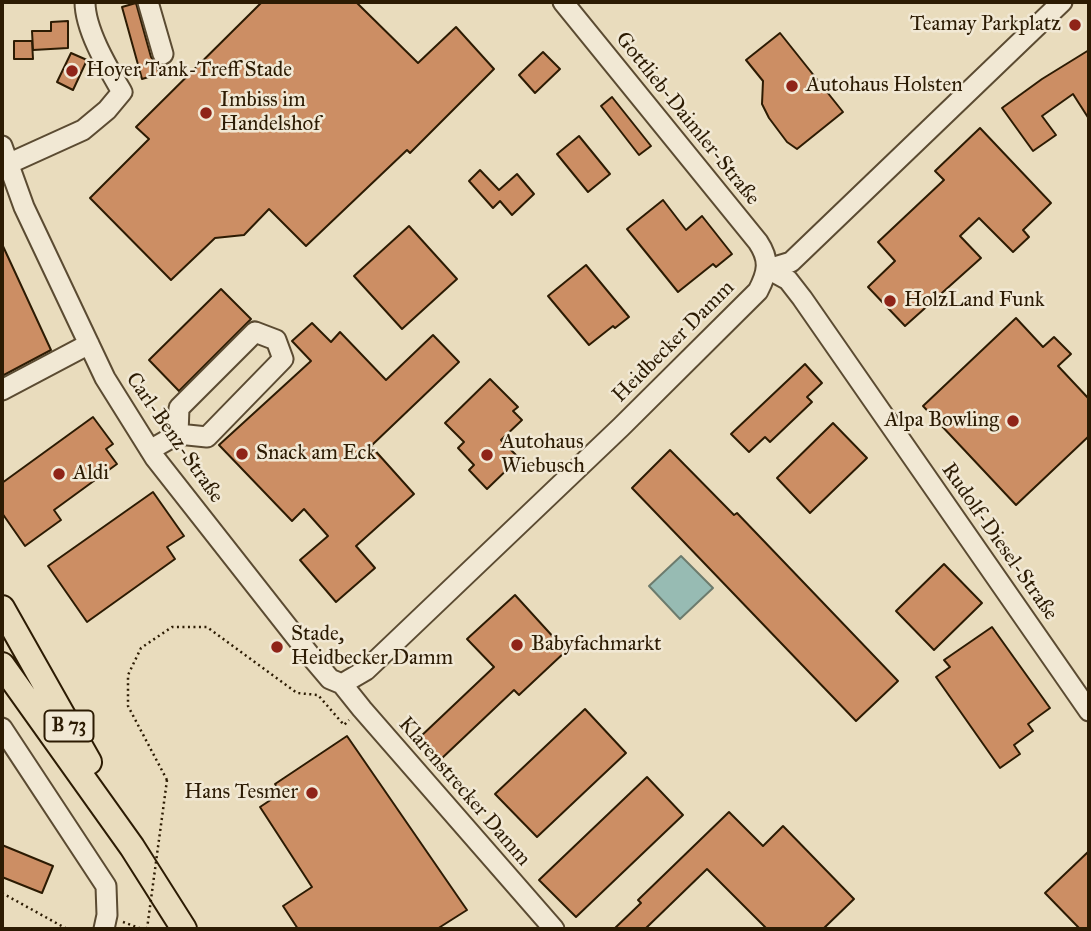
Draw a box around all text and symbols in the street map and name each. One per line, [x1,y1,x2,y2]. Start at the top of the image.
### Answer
place label: Teamay Parkplatz [910,12,1061,38]
marker: Teamay Parkplatz [1067,17,1083,33]
street label: Gottlieb-Daimler-Straße [609,27,765,211]
place label: Hoyer Tank-Treff Stade [86,58,292,84]
marker: Hoyer Tank-Treff Stade [64,63,80,79]
place label: Autohaus Holsten [806,73,963,99]
marker: Autohaus Holsten [784,78,800,94]
place label: Imbiss im Handelshof [220,88,320,138]
marker: Imbiss im Handelshof [198,105,214,121]
street label: Heidbecker Damm [608,276,740,408]
place label: HolzLand Funk [904,288,1045,314]
marker: HolzLand Funk [882,293,898,309]
street label: Carl-Benz-Straße [120,368,228,508]
place label: Alpa Bowling [884,408,999,434]
marker: Alpa Bowling [1005,413,1021,429]
place label: Autohaus Wiebusch [501,430,585,480]
place label: Snack am Eck [256,441,376,467]
marker: Snack am Eck [234,446,250,462]
marker: Autohaus Wiebusch [479,447,495,463]
street label: Rudolf-Diesel-Straße [935,459,1063,625]
place label: Aldi [73,461,109,487]
marker: Aldi [51,466,67,482]
place label: Stade, Heidbecker Damm [291,622,453,672]
place label: Babyfachmarkt [531,632,661,658]
marker: Babyfachmarkt [509,637,525,653]
marker: Stade, Heidbecker Damm [269,639,285,655]
road number: B 73 [44,710,94,741]
street label: Klarenstrecker Damm [392,712,536,872]
place label: Hans Tesmer [184,780,298,806]
marker: Hans Tesmer [304,785,320,801]

